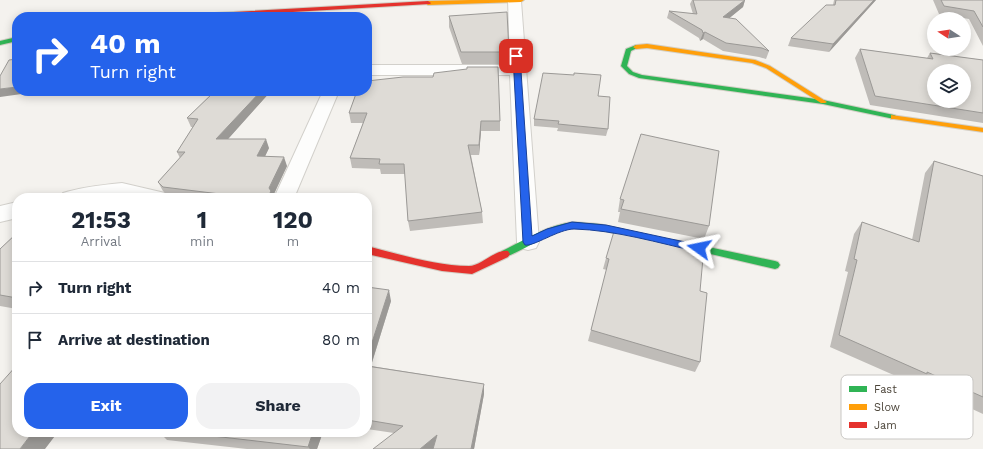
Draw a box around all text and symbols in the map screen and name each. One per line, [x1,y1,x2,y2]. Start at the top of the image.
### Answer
north arrow [927,12,971,56]
map controls [927,12,971,108]
text: 40 m [90,27,160,60]
icon: right [24,28,76,80]
pin [499,39,533,73]
icon: arrive [505,45,527,67]
text: Turn right [90,61,176,82]
button: layers [927,64,971,108]
text: 21:53 [71,206,131,234]
text: 1 [197,206,207,234]
text: 120 [273,206,313,234]
position arrow [678,227,720,269]
text: Arrival [81,234,121,249]
text: min [190,234,214,249]
text: m [287,234,299,249]
icon: right [24,277,46,299]
text: Turn right [58,279,131,297]
text: 40 m [322,279,360,297]
icon: arrive [24,329,46,351]
text: Arrive at destination [58,331,210,349]
text: 80 m [322,331,360,349]
legend [841,375,973,439]
button: Exit [24,383,188,429]
button: Share [196,383,360,429]
text: Fast [874,383,897,396]
text: Slow [874,401,900,414]
text: Jam [874,419,897,432]

